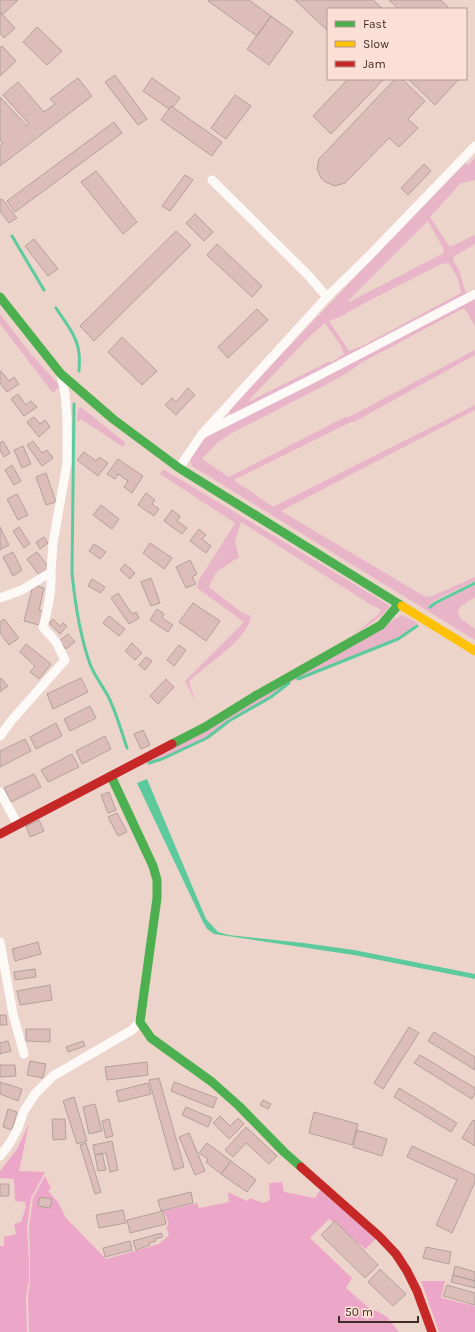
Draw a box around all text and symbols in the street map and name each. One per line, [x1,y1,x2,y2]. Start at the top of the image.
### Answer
legend [327,8,467,80]
text: Fast [363,17,387,31]
text: Slow [363,37,389,51]
text: Jam [363,57,386,71]
scale bar [339,1298,418,1324]
text: 50 m [345,1305,373,1319]

